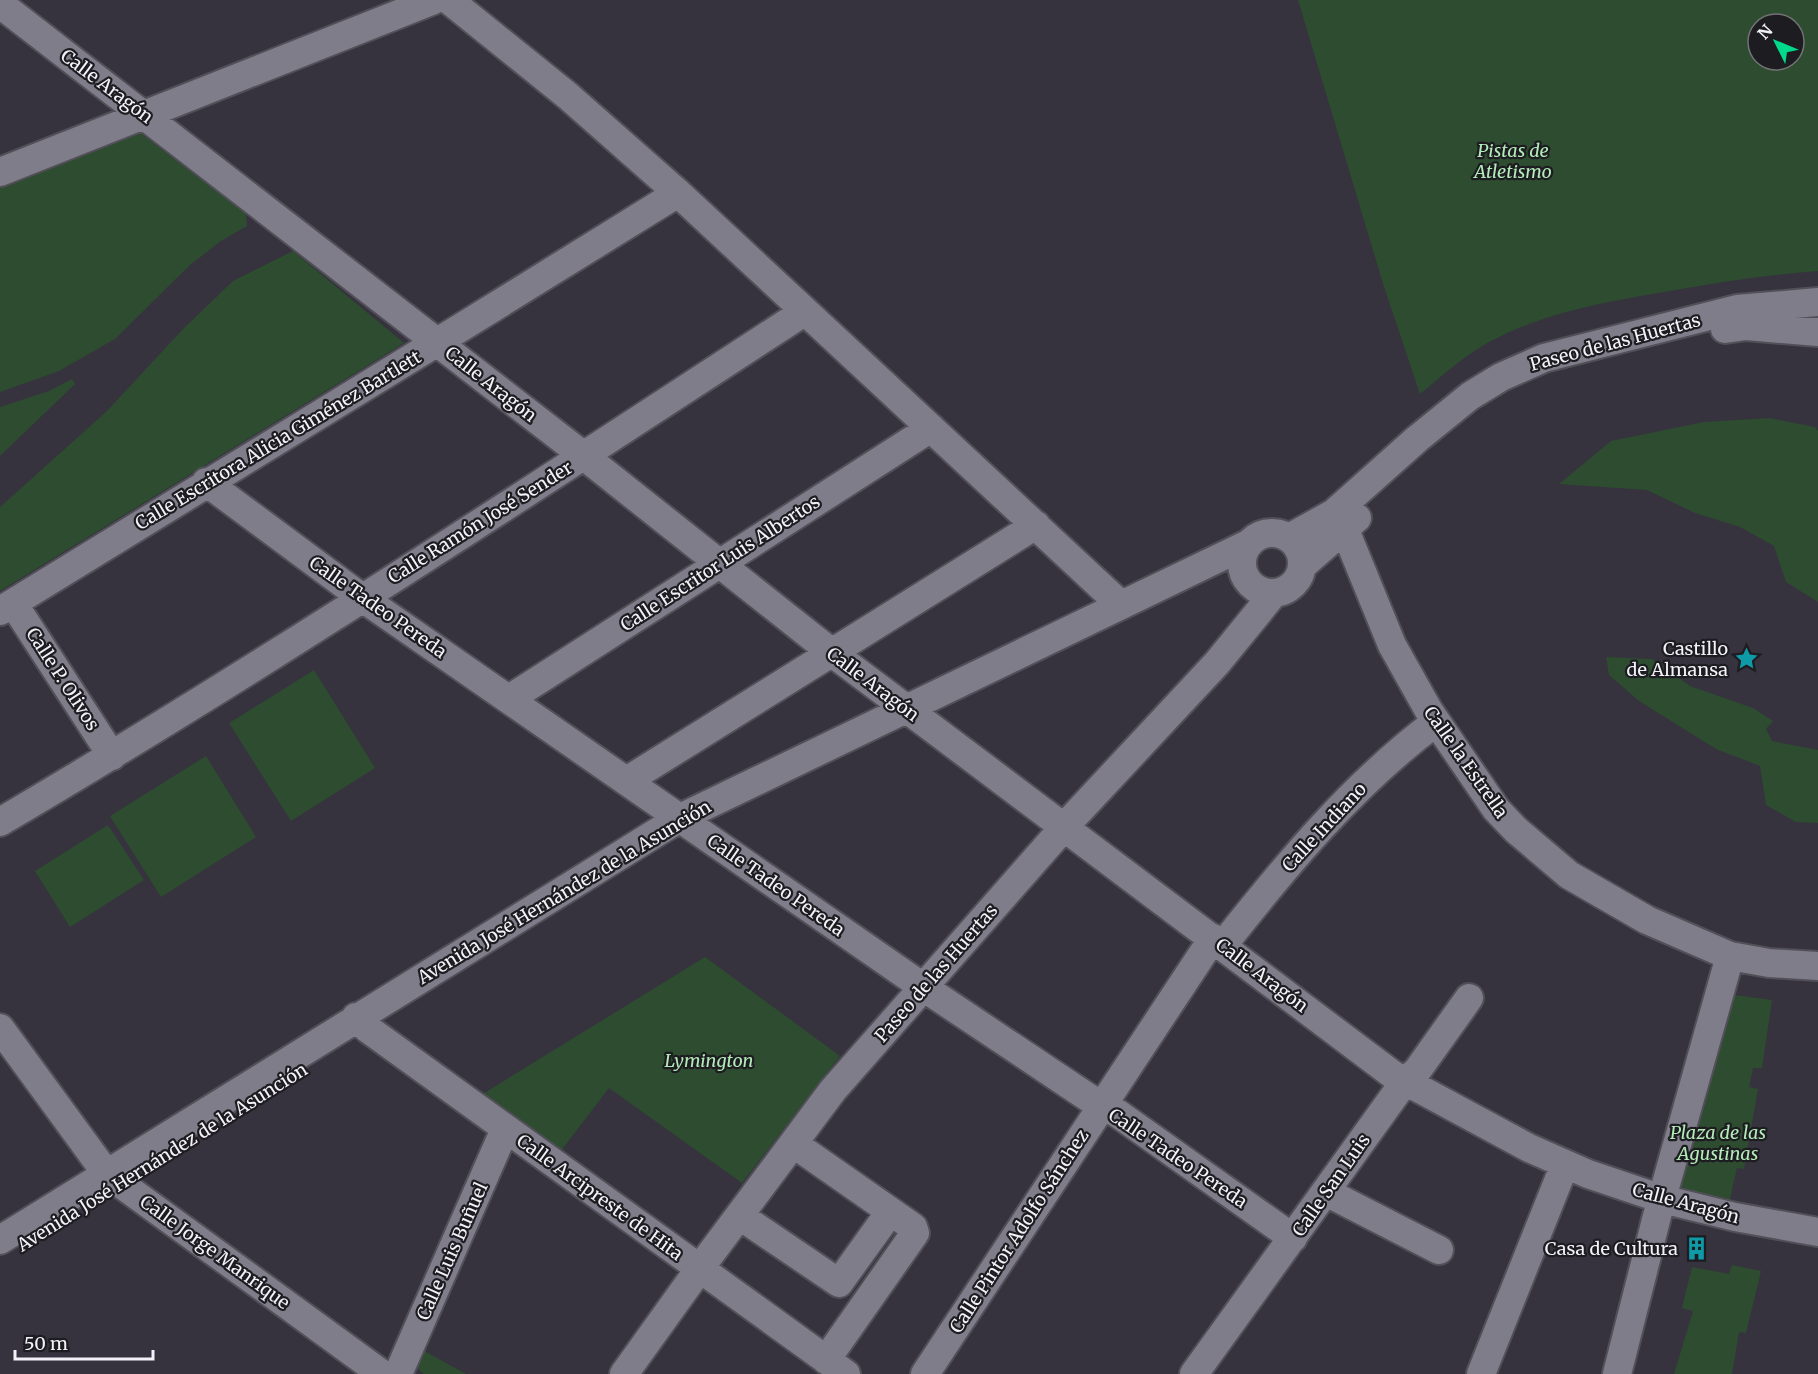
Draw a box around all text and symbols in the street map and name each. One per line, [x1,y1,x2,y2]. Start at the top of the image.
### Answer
north arrow [1746,12,1806,72]
text: N [1753,20,1777,43]
street label: Calle Aragón [56,44,158,128]
park label: Pistas de Atletismo [1472,139,1552,183]
street label: Paseo de las Huertas [1527,308,1703,376]
street label: Calle Aragón [441,341,541,427]
street label: Calle Escritora Alicia Giménez Bartlett [131,345,425,535]
street label: Calle Ramón José Sender [384,456,576,588]
street label: Calle Escritor Luis Albertos [616,490,824,636]
street label: Calle Tadeo Pereda [305,551,451,663]
street label: Calle P. Olivos [21,623,105,735]
place label: Castillo de Almansa [1627,637,1728,681]
street label: Calle Aragón [822,642,924,726]
place icon: Castillo de Almansa [1733,645,1759,671]
street label: Calle la Estrella [1419,702,1513,823]
street label: Calle Indiano [1277,778,1371,876]
street label: Avenida José Hernández de la Asunción [412,795,715,990]
street label: Calle Tadeo Pereda [703,829,849,941]
street label: Paseo de las Huertas [870,899,1002,1047]
street label: Calle Aragón [1211,933,1313,1017]
park label: Lymington [665,1049,753,1072]
street label: Avenida José Hernández de la Asunción [12,1058,312,1257]
street label: Calle Tadeo Pereda [1104,1103,1252,1213]
park label: Plaza de las Agustinas [1670,1121,1766,1165]
street label: Calle Pintor Adolfo Sánchez [945,1125,1094,1337]
street label: Calle Arcipreste de Hita [512,1129,688,1265]
street label: Calle San Luis [1287,1129,1375,1241]
street label: Calle Luis Buñuel [411,1178,493,1324]
street label: Calle Aragón [1630,1178,1742,1228]
street label: Calle Jorge Manrique [136,1190,294,1314]
building icon: Casa de Cultura [1683,1235,1709,1261]
place label: Casa de Cultura [1545,1237,1678,1260]
scale bar [15,1323,153,1361]
text: 50 m [24,1332,68,1355]

